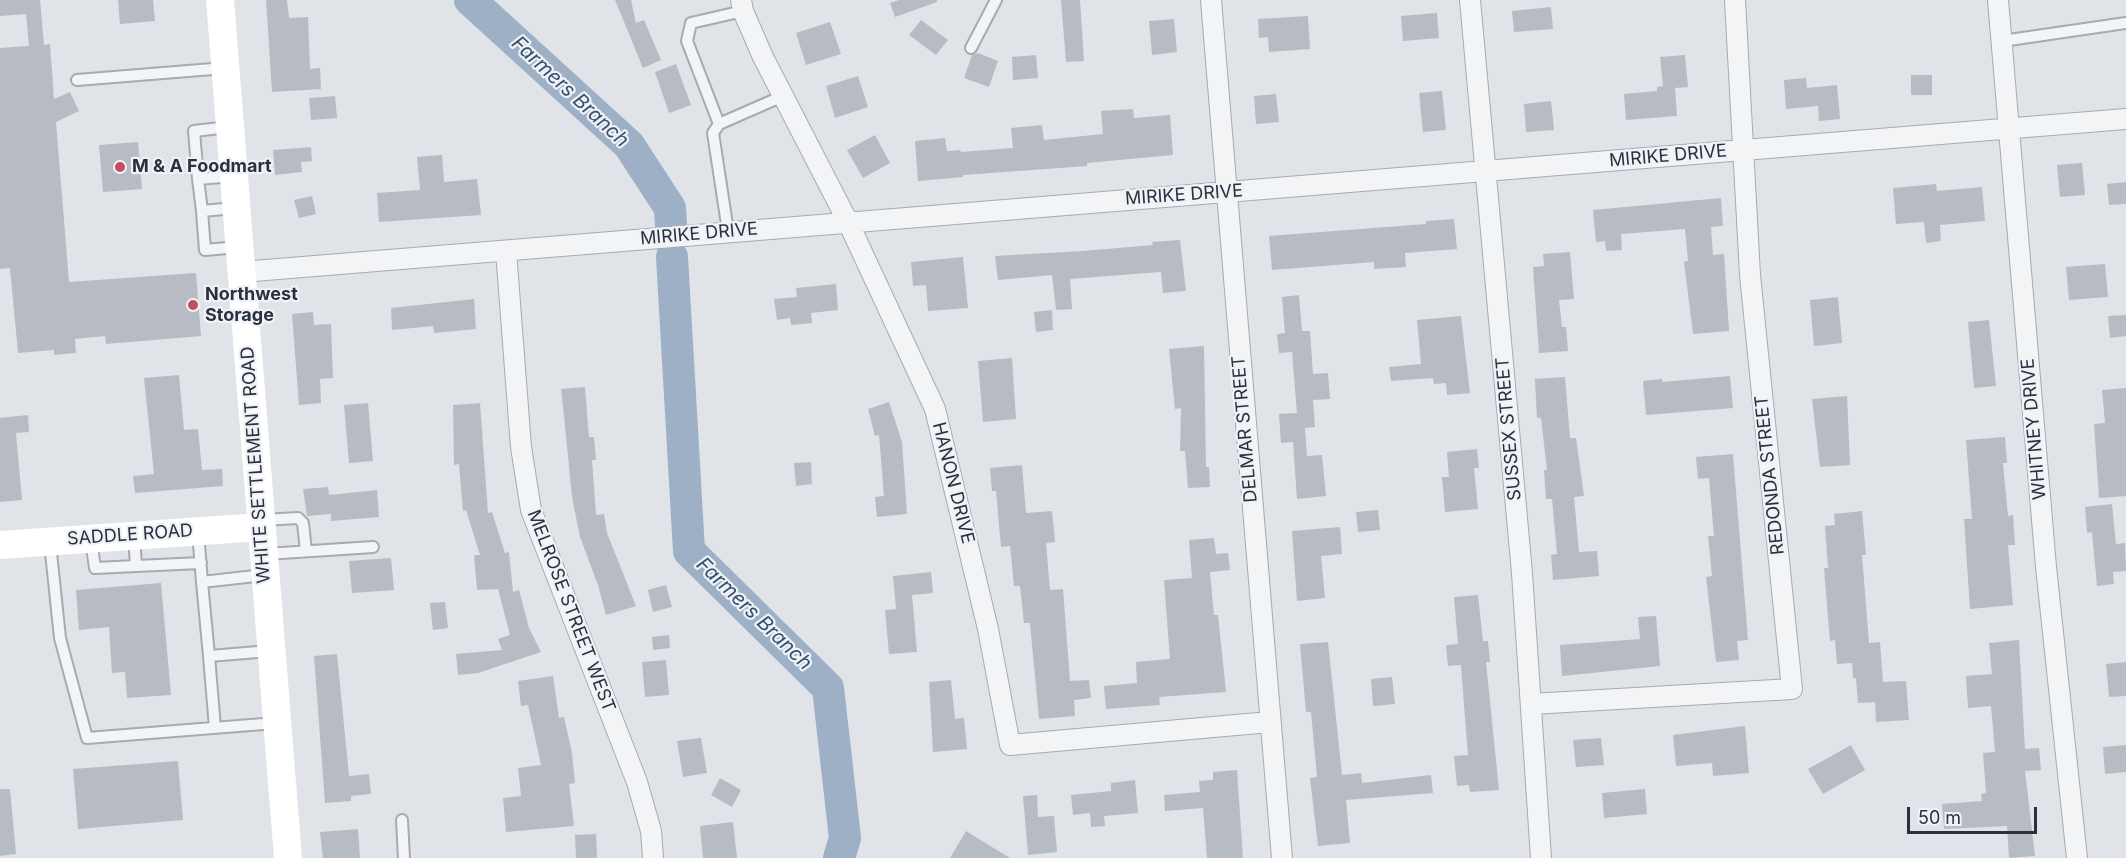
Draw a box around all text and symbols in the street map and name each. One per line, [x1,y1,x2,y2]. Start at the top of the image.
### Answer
water label: Farmers Branch [506,32,634,152]
street label: MIRIKE DRIVE [1608,140,1728,172]
place label: M & A Foodmart [132,156,272,178]
marker: M & A Foodmart [113,160,127,174]
street label: MIRIKE DRIVE [1124,180,1244,210]
street label: MIRIKE DRIVE [639,218,759,250]
place label: Northwest Storage [205,284,298,326]
marker: Northwest Storage [186,298,200,312]
street label: WHITE SETTLEMENT ROAD [237,346,275,584]
street label: DELMAR STREET [1228,355,1262,503]
street label: SUSSEX STREET [1492,356,1526,502]
street label: WHITNEY DRIVE [2017,357,2051,501]
street label: REDONDA STREET [1751,394,1789,556]
street label: HANON DRIVE [927,420,979,546]
street label: MELROSE STREET WEST [522,507,620,715]
street label: SADDLE ROAD [66,520,194,550]
water label: Farmers Branch [691,553,817,675]
scale bar [1910,795,2040,833]
text: 50 m [1918,807,1961,828]

